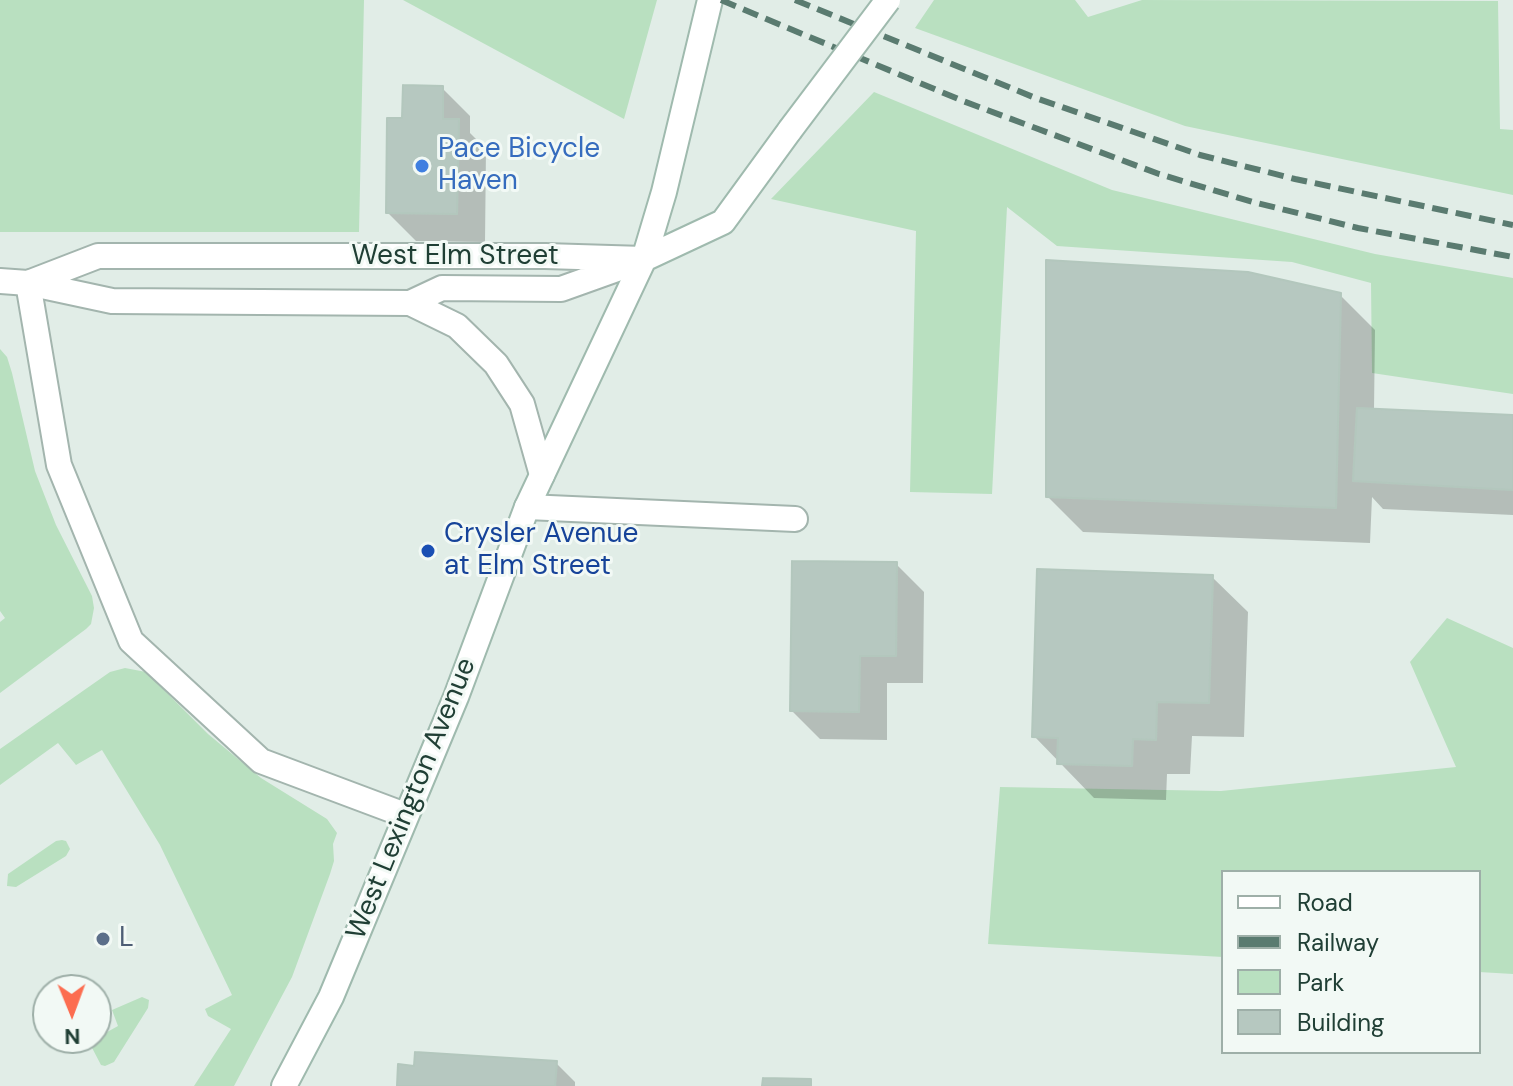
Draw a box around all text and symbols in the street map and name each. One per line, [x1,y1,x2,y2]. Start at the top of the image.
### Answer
place label: Pace Bicycle Haven [438,133,600,199]
marker: Pace Bicycle Haven [413,157,431,175]
street label: West Elm Street [351,240,559,274]
place label: Crysler Avenue at Elm Street [444,518,638,584]
marker: Crysler Avenue at Elm Street [419,542,437,560]
street label: West Lexington Avenue [340,653,484,945]
legend [1221,870,1481,1054]
text: Road [1297,887,1353,918]
place label: L [119,922,134,956]
text: Railway [1297,927,1379,958]
marker: L [94,930,112,948]
text: Park [1297,967,1344,998]
north arrow [32,974,112,1054]
text: Building [1297,1007,1384,1038]
text: N [64,1022,81,1051]

